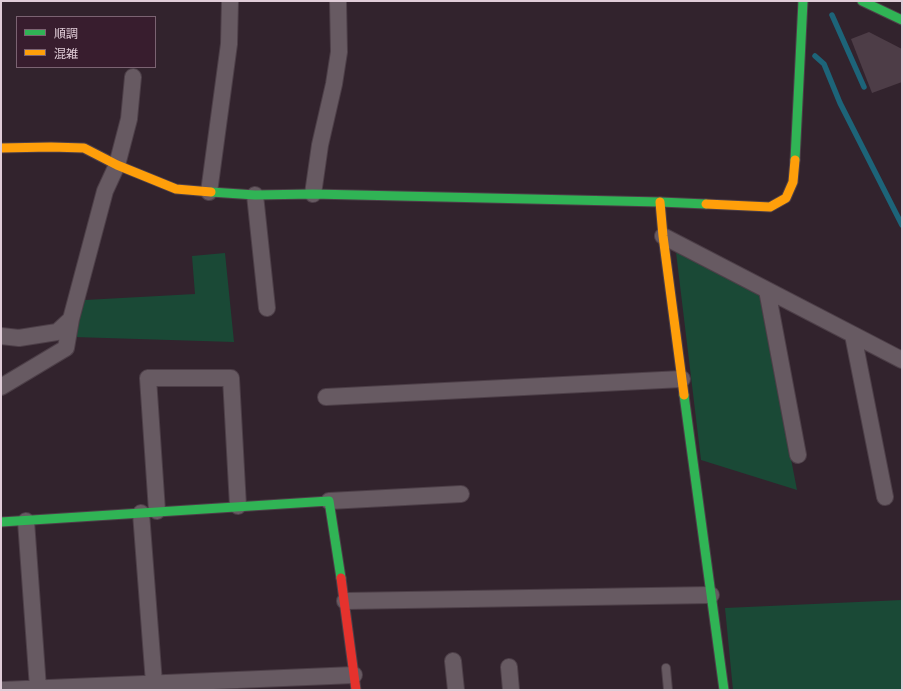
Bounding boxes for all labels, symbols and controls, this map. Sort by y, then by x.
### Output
legend [16,16,156,68]
text: 順調 [54,26,78,41]
text: 混雑 [54,46,78,61]

